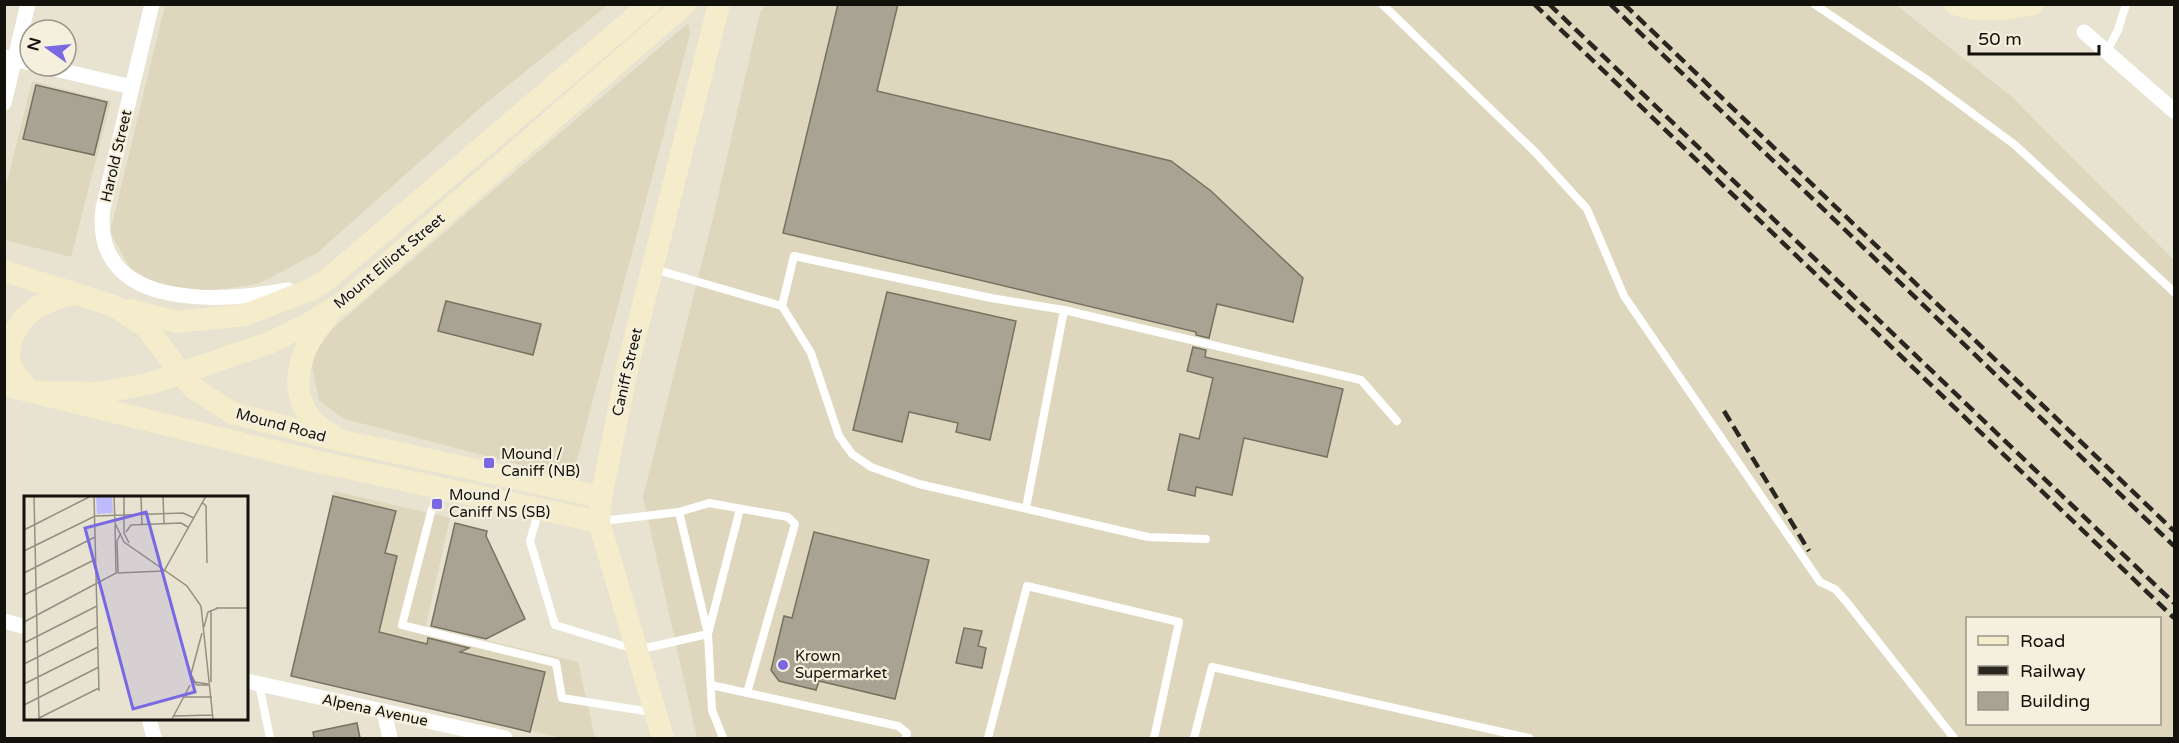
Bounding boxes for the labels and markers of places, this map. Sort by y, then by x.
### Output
place label: Mound / Caniff (NB) [501,445,580,480]
marker: Mound / Caniff (NB) [482,456,496,470]
place label: Mound / Caniff NS (SB) [449,486,550,521]
marker: Mound / Caniff NS (SB) [430,497,444,511]
place label: Krown Supermarket [795,647,887,682]
marker: Krown Supermarket [776,658,790,672]

